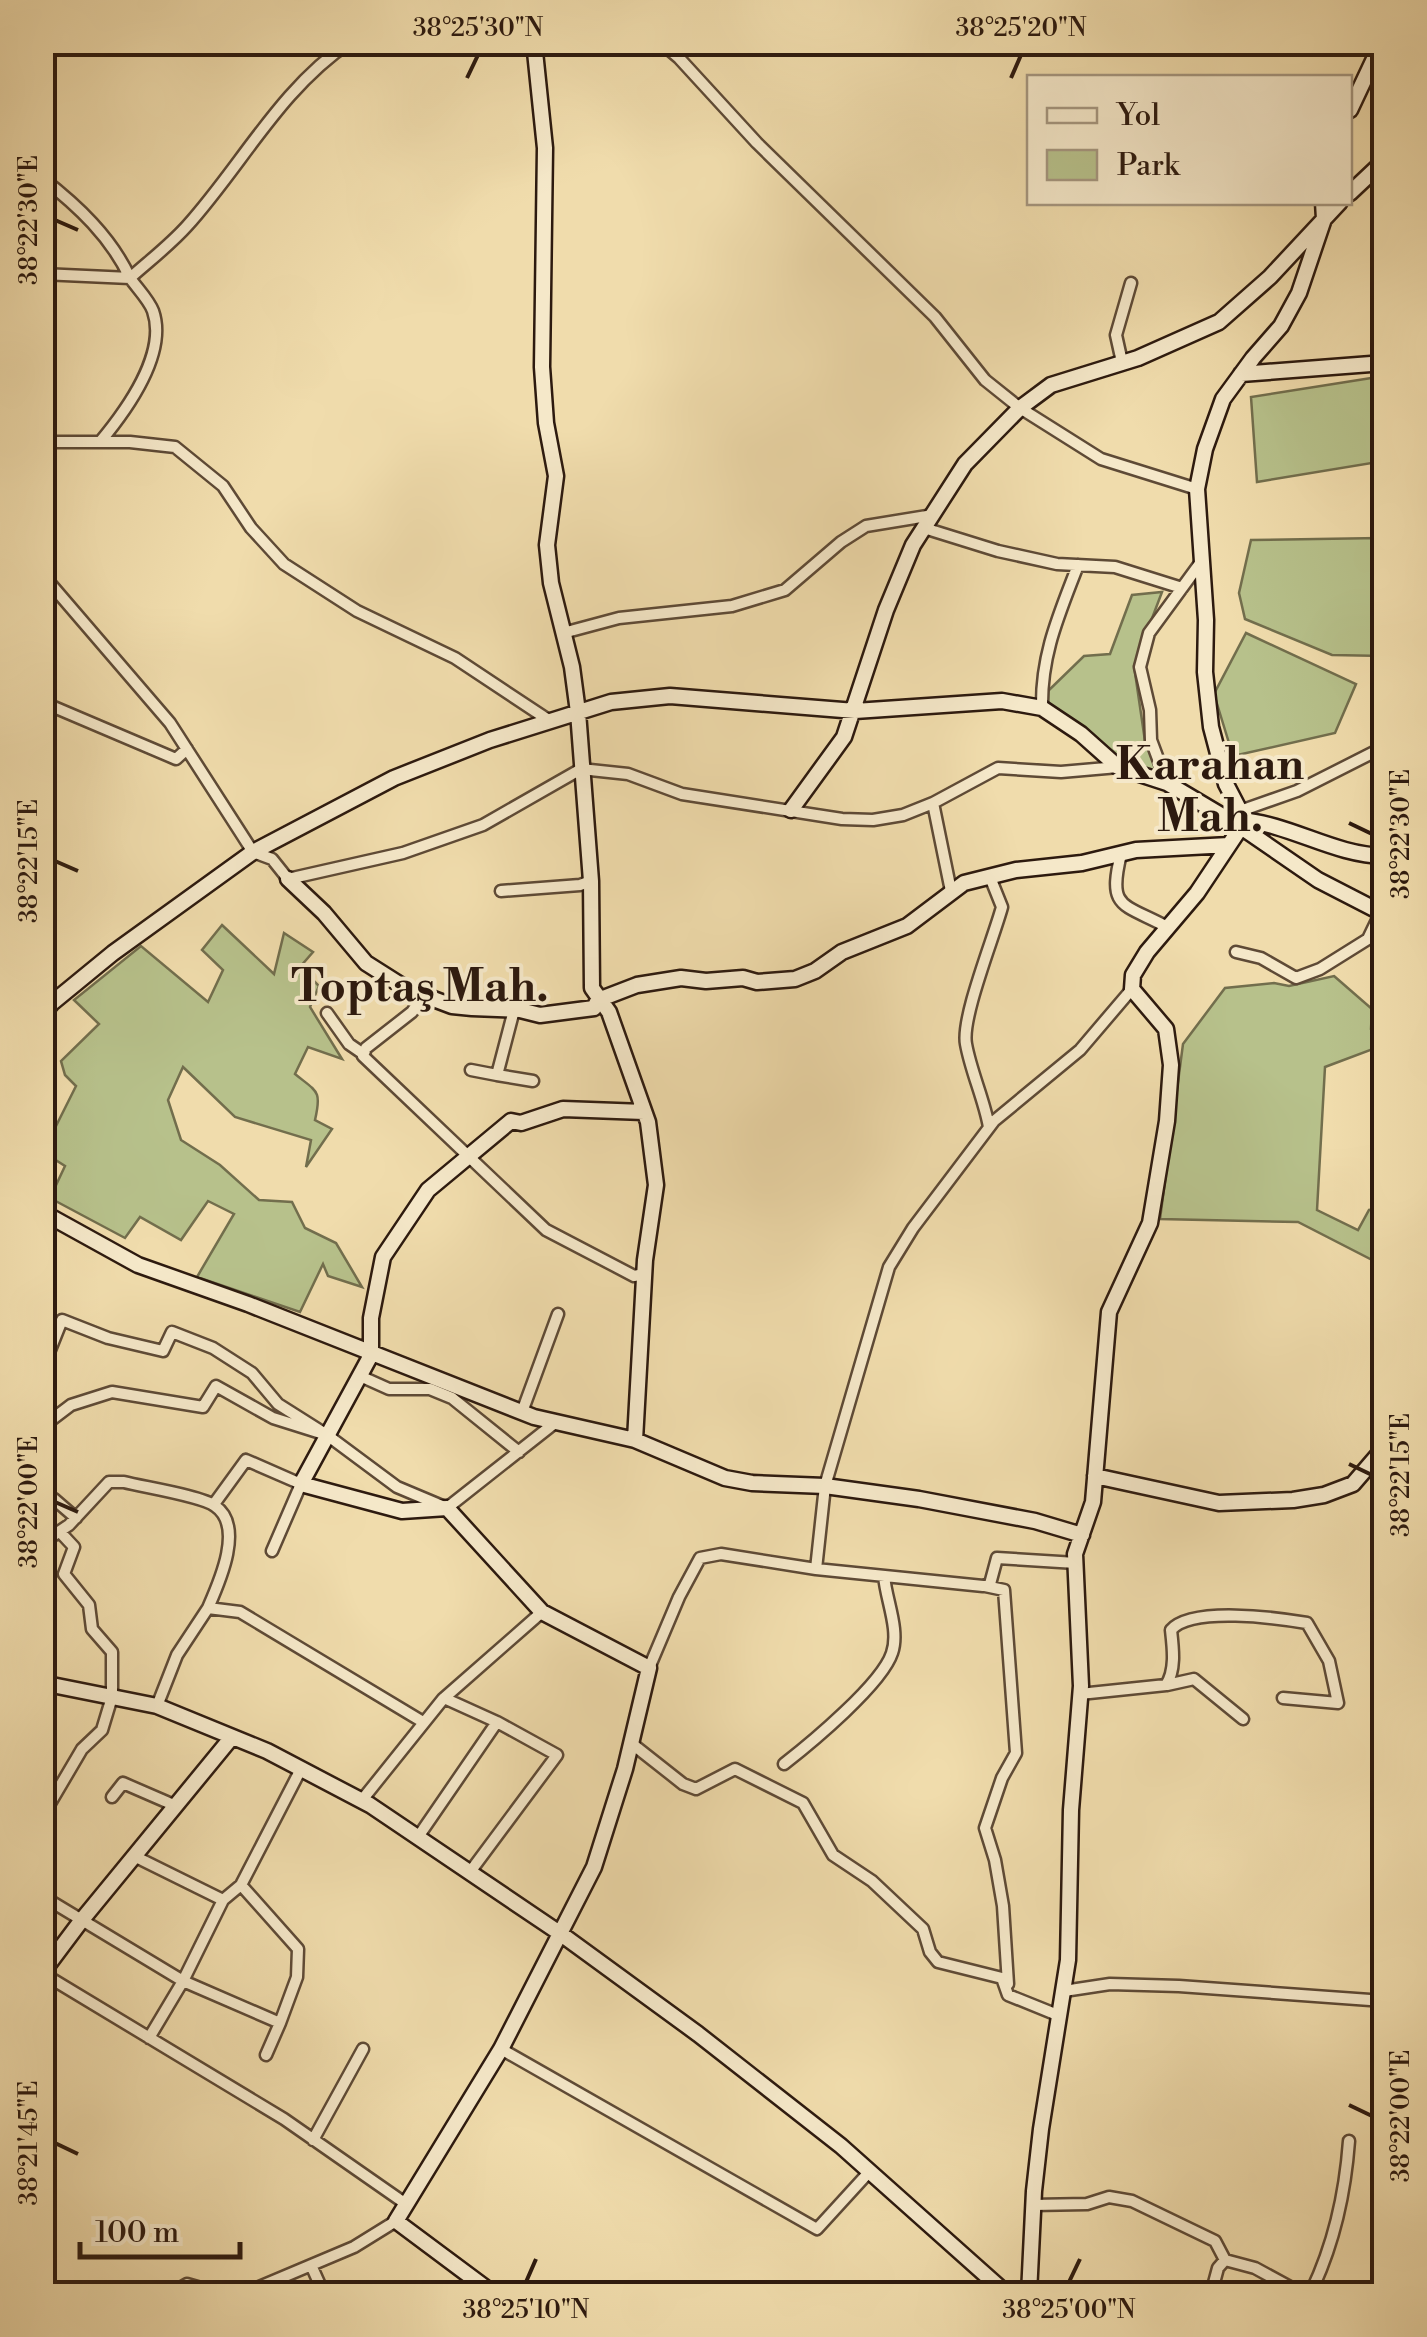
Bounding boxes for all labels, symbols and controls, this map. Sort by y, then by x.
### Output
text: 38°25'30"N [413,13,544,44]
text: 38°25'20"N [955,13,1087,44]
legend [1027,75,1352,205]
text: Yol [1115,97,1160,135]
text: Park [1117,147,1181,185]
text: 38°22'30"E [14,155,45,285]
district label: Karahan Mah. [1116,737,1305,846]
text: 38°22'30"E [1386,769,1417,899]
text: 38°22'15"E [14,799,45,923]
district label: Toptaş Mah. [291,959,549,1016]
text: 38°22'15"E [1386,1413,1417,1537]
text: 38°22'00"E [14,1436,45,1568]
text: 38°22'00"E [1386,2050,1417,2182]
text: 38°21'45"E [14,2081,45,2205]
scale bar [80,2197,240,2259]
text: 100 m [95,2214,179,2252]
text: 38°25'10"N [463,2295,590,2326]
text: 38°25'00"N [1002,2295,1136,2326]

